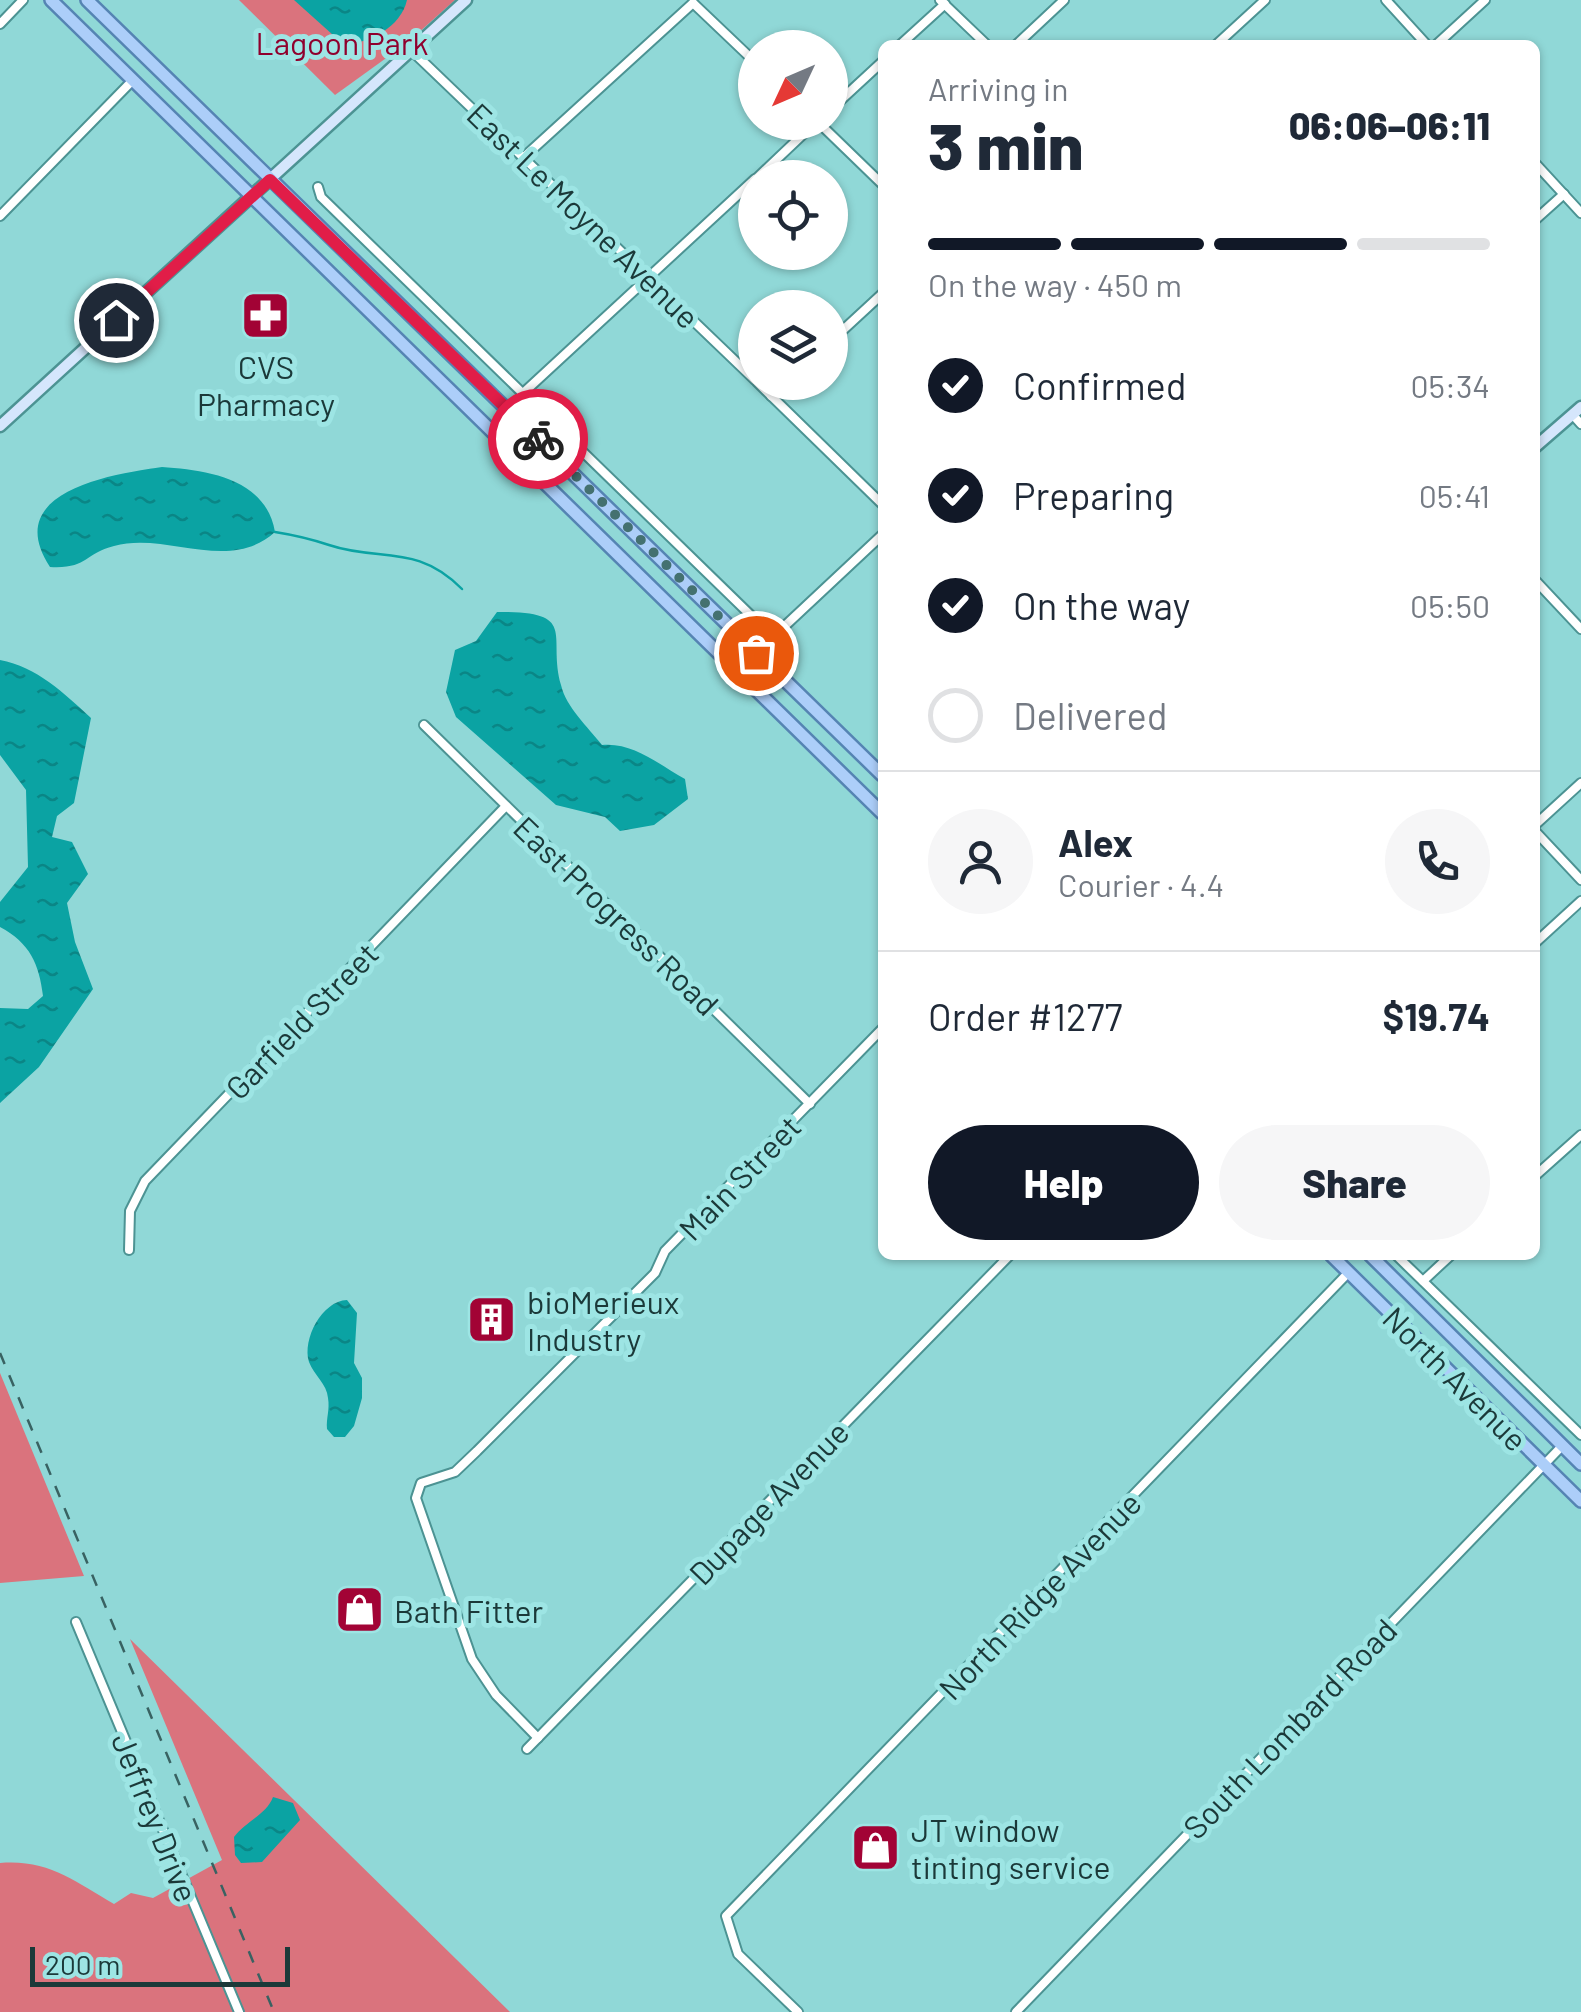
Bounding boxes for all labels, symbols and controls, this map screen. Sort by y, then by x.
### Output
park label: Lagoon Park [255,23,429,61]
north arrow [738,30,848,140]
map controls [738,30,848,400]
text: Arriving in [928,69,1068,107]
street label: East Le Moyne Avenue [460,95,708,335]
text: 06:06–06:11 [1289,102,1490,148]
text: 3 min [928,105,1083,183]
button: locate [738,160,848,270]
text: On the way · 450 m [928,265,1182,303]
pin [74,278,159,363]
pharmacy icon: CVS Pharmacy [240,290,292,342]
button: layers [738,290,848,400]
icon: home [89,293,144,348]
place label: CVS Pharmacy [197,347,335,422]
icon: check [928,358,983,413]
text: Confirmed [1013,362,1186,408]
text: 05:34 [1411,366,1490,404]
courier [488,389,588,489]
icon: bike [511,412,566,467]
icon: check [928,468,983,523]
text: Preparing [1013,472,1174,518]
text: 05:41 [1419,476,1490,514]
icon: check [928,578,983,633]
text: On the way [1013,582,1190,628]
text: 05:50 [1410,586,1490,624]
pin [714,611,799,696]
icon: bag [729,626,784,681]
text: Delivered [1013,692,1167,738]
street label: East Progress Road [507,808,727,1022]
button: person [928,809,1033,914]
button: phone [1385,809,1490,914]
text: Alex [1058,819,1133,865]
text: Courier · 4.4 [1058,865,1224,903]
street label: Garfield Street [217,934,385,1106]
text: Order #1277 [928,993,1122,1039]
text: $19.74 [1383,993,1490,1039]
street label: Main Street [670,1107,808,1247]
button: Help [928,1125,1199,1240]
button: Share [1219,1125,1490,1240]
place label: bioMerieux Industry [527,1282,679,1357]
building icon: bioMerieux Industry [466,1293,518,1345]
street label: North Avenue [1376,1298,1536,1458]
street label: Dupage Avenue [680,1412,856,1592]
street label: North Ridge Avenue [930,1483,1148,1707]
shop icon: Bath Fitter [333,1584,385,1636]
place label: Bath Fitter [394,1591,544,1629]
street label: South Lombard Road [1174,1610,1404,1846]
street label: Jeffrey Drive [105,1727,207,1907]
place label: JT window tinting service [911,1810,1111,1885]
shop icon: JT window tinting service [850,1821,902,1873]
scale bar [30,1942,290,1986]
text: 200 m [45,1947,120,1981]

